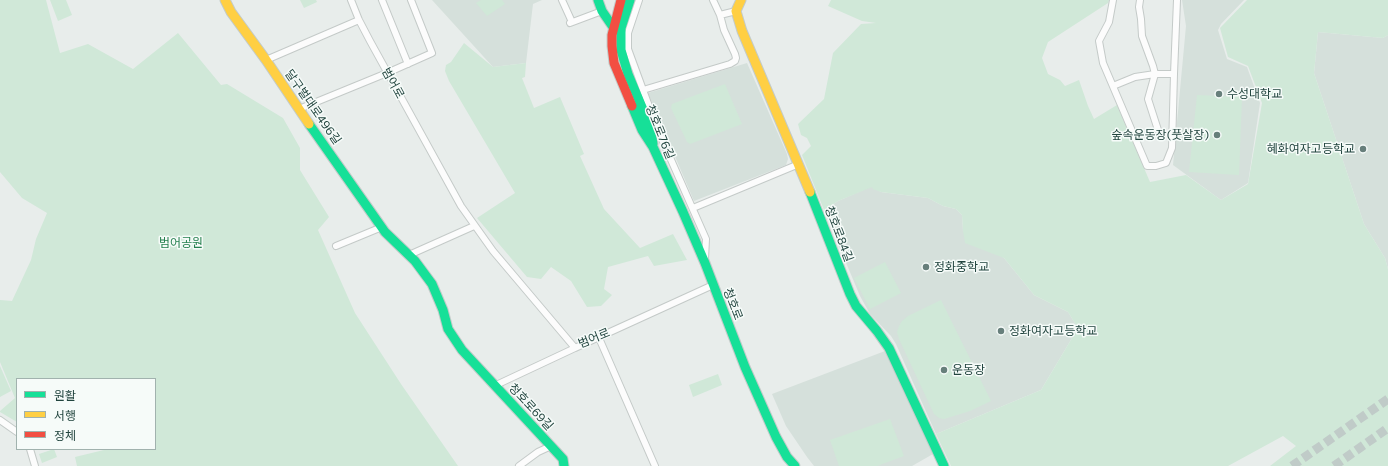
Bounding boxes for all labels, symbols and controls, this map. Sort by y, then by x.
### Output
street label: 범어로 [379,65,407,101]
street label: 달구벌대로496길 [282,67,344,147]
place label: 수성대학교 [1227,87,1282,101]
marker: 수성대학교 [1214,89,1224,99]
street label: 청호로76길 [643,103,677,161]
place label: 숲속운동장(풋살장) [1111,128,1209,142]
marker: 숲속운동장(풋살장) [1212,130,1222,140]
place label: 혜화여자고등학교 [1267,142,1355,156]
marker: 혜화여자고등학교 [1358,144,1368,154]
street label: 청호로84길 [822,204,856,264]
park label: 범어공원 [159,236,203,250]
place label: 정화중학교 [934,260,989,274]
marker: 정화중학교 [921,262,931,272]
street label: 청호로 [720,286,746,322]
place label: 정화여자고등학교 [1009,324,1097,338]
street label: 범어로 [576,325,612,351]
marker: 정화여자고등학교 [996,326,1006,336]
place label: 운동장 [952,363,985,377]
marker: 운동장 [939,365,949,375]
legend [16,378,156,450]
street label: 청호로69길 [506,381,556,433]
text: 원활 [54,388,76,402]
text: 서행 [54,408,76,422]
text: 정체 [54,428,76,442]

